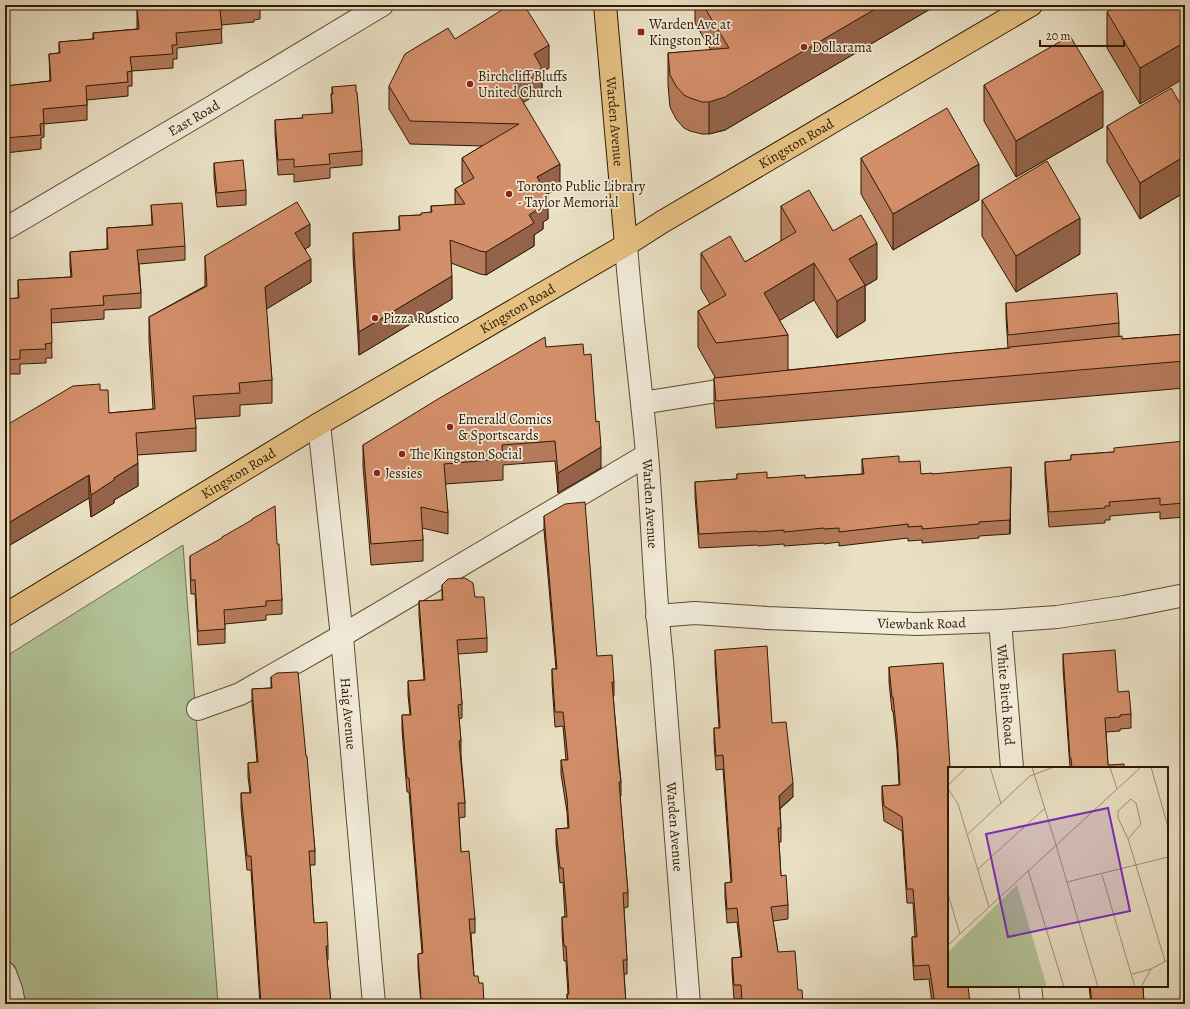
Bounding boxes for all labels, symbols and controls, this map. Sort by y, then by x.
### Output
place label: Warden Ave at Kingston Rd [648,15,731,50]
scale bar [1040,22,1124,48]
marker: Warden Ave at Kingston Rd [636,27,646,37]
text: 20 m [1046,28,1070,44]
place label: Dollarama [812,38,873,57]
marker: Dollarama [799,42,809,52]
place label: Birchcliff Bluffs United Church [478,67,568,102]
street label: Warden Avenue [601,75,628,167]
marker: Birchcliff Bluffs United Church [465,79,475,89]
street label: East Road [165,95,224,141]
street label: Kingston Road [755,114,838,173]
place label: Toronto Public Library - Taylor Memorial [517,177,646,212]
marker: Toronto Public Library - Taylor Memorial [504,189,514,199]
street label: Kingston Road [476,279,559,338]
place label: Pizza Rustico [383,309,459,328]
marker: Pizza Rustico [370,313,380,323]
place label: Emerald Comics & Sportscards [458,410,552,445]
marker: Emerald Comics & Sportscards [445,422,455,432]
street label: Kingston Road [198,443,280,504]
place label: The Kingston Social [410,445,523,464]
marker: The Kingston Social [397,449,407,459]
street label: Warden Avenue [637,457,662,549]
place label: Jessies [385,464,422,483]
marker: Jessies [372,468,382,478]
street label: Viewbank Road [876,613,967,634]
street label: White Birch Road [992,643,1019,746]
street label: Haig Avenue [336,677,361,750]
inset map [948,767,1168,987]
street label: Warden Avenue [662,780,688,872]

